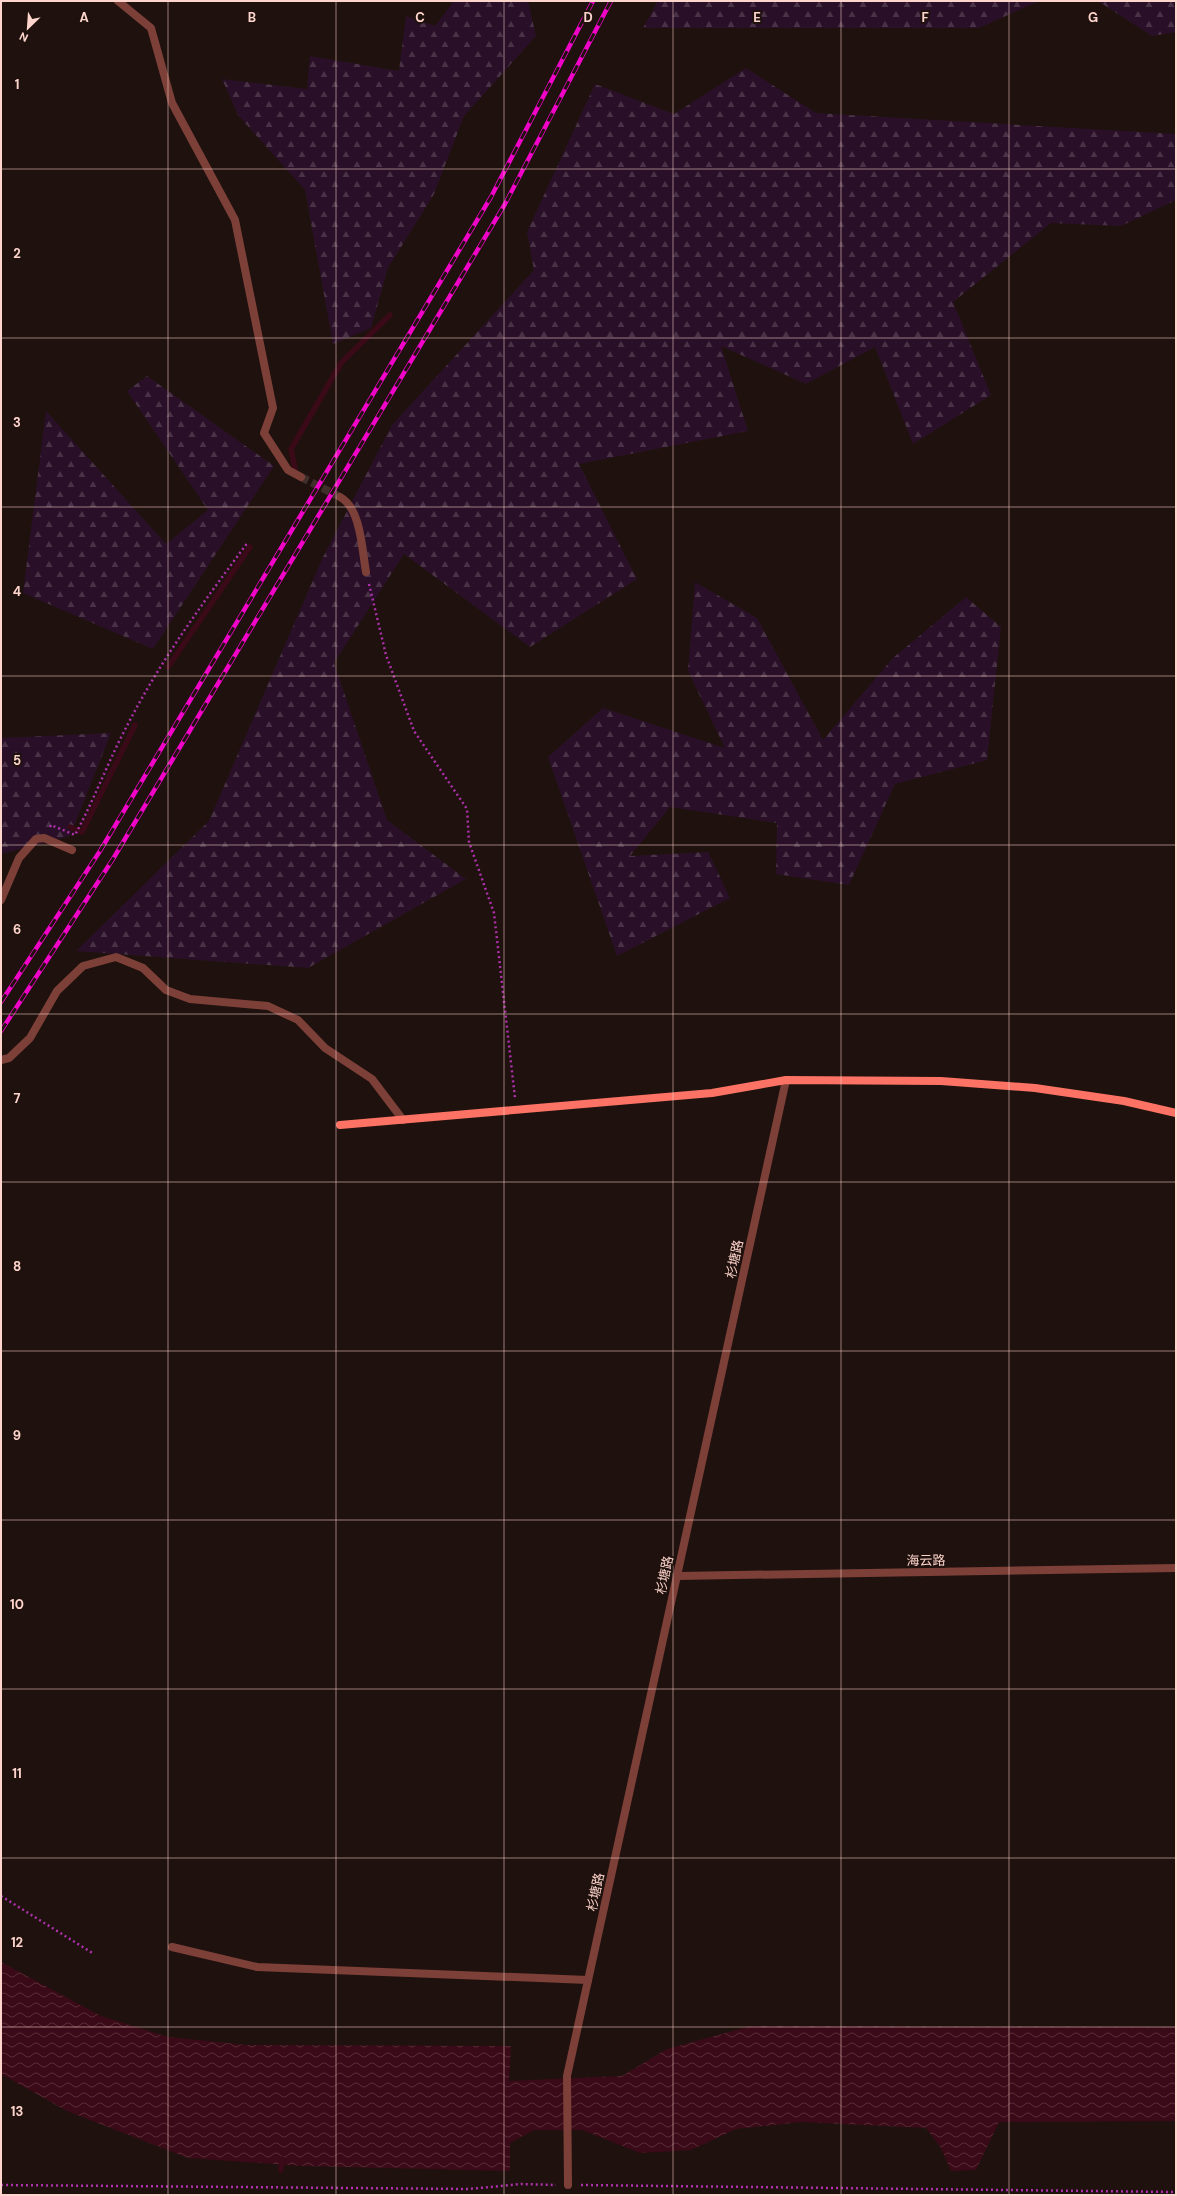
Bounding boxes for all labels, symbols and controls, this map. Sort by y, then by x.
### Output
north arrow [8,8,48,48]
text: A [79,9,89,26]
text: B [248,9,256,26]
text: C [415,9,425,26]
text: D [583,9,593,26]
text: E [753,9,761,26]
text: F [921,9,929,26]
text: G [1088,9,1098,26]
text: N [17,29,30,45]
text: 1 [15,76,19,93]
text: 2 [13,245,21,262]
text: 3 [13,414,21,431]
text: 4 [13,583,21,600]
text: 5 [13,752,21,769]
text: 6 [13,921,21,938]
text: 7 [14,1090,21,1107]
street label: 杉塘路 [722,1238,747,1280]
text: 8 [13,1258,21,1275]
text: 9 [13,1427,21,1444]
street label: 海云路 [906,1552,946,1569]
street label: 杉塘路 [652,1554,677,1596]
text: 10 [10,1596,24,1613]
text: 11 [12,1765,22,1782]
street label: 杉塘路 [583,1871,608,1913]
text: 12 [11,1934,23,1951]
text: 13 [11,2103,23,2120]

